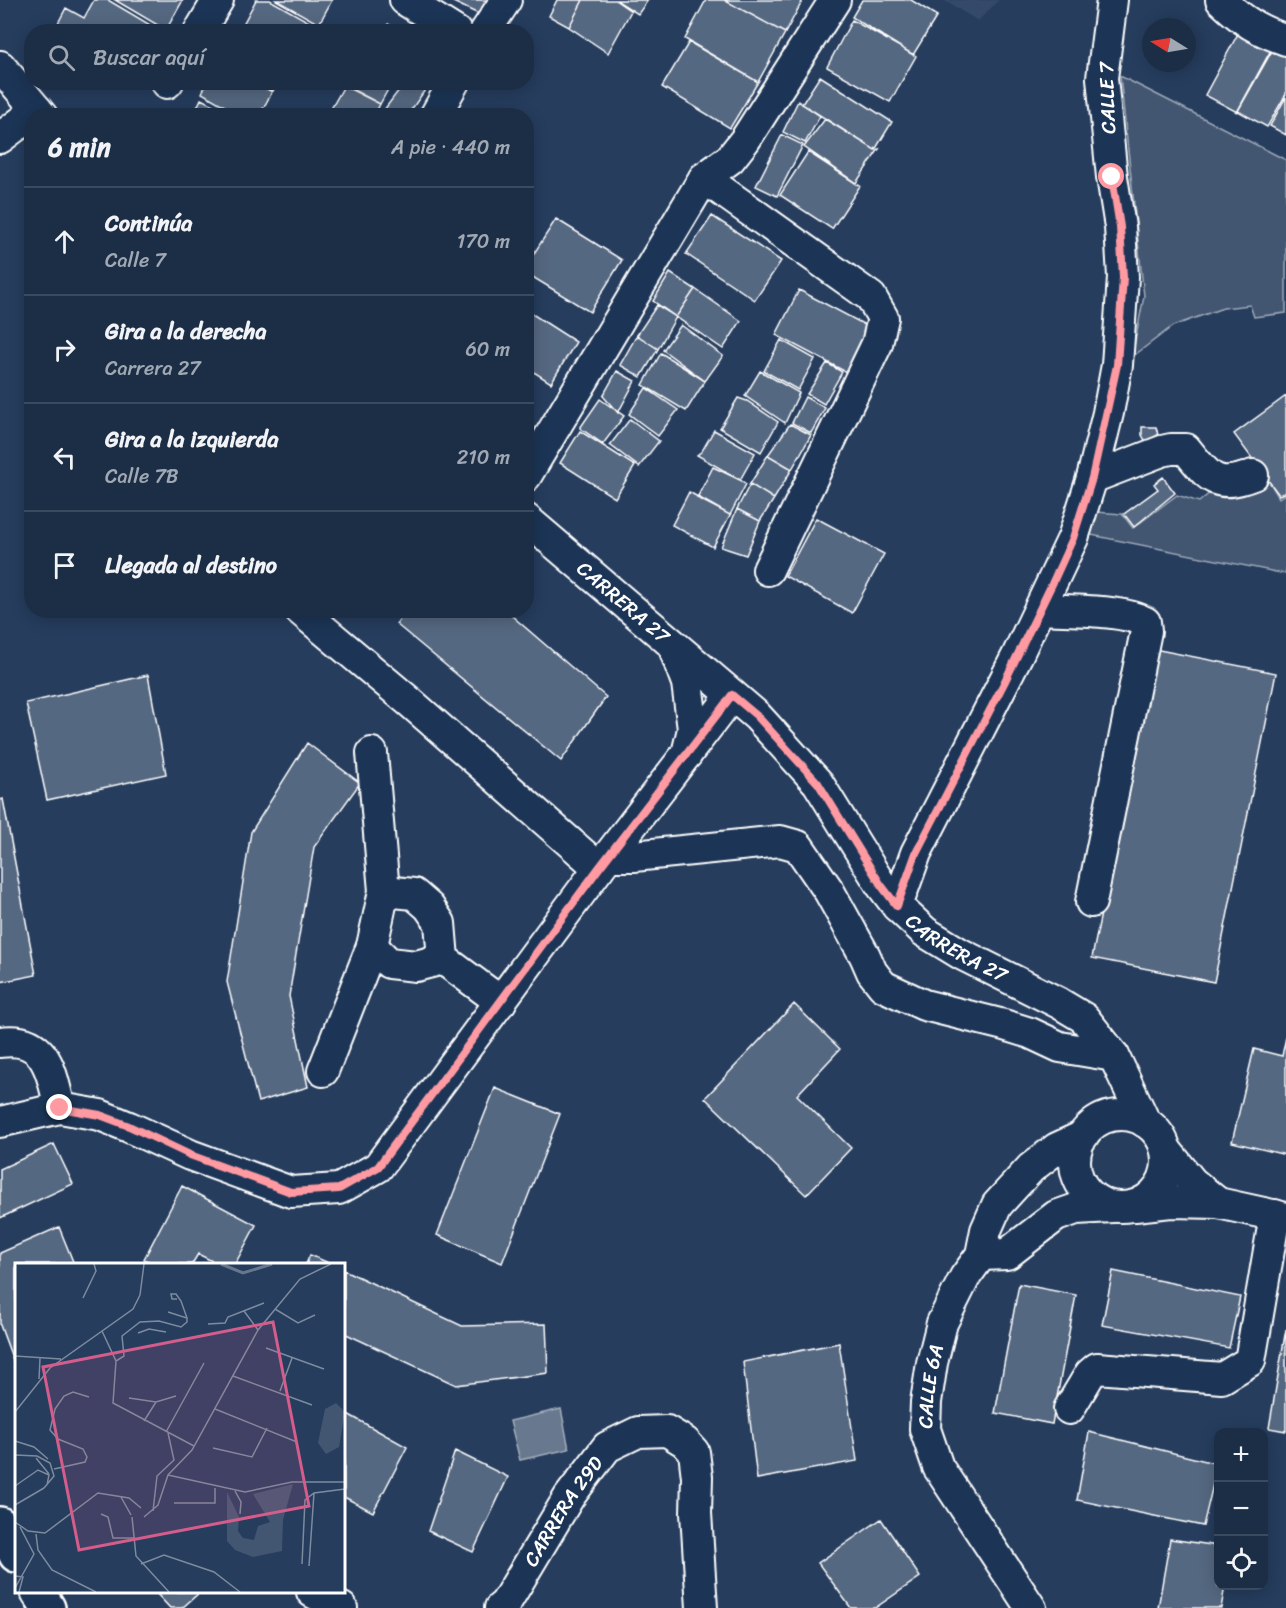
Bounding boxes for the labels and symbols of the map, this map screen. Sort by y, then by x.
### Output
north arrow [1142,18,1196,72]
street label: CALLE 7 [1089,60,1126,134]
route start [1098,163,1124,189]
street label: CARRERA 27 [568,552,679,654]
street label: CARRERA 27 [897,905,1015,993]
route end [46,1094,72,1120]
inset map [15,1263,345,1593]
street label: CALLE 6A [908,1341,954,1429]
street label: CARRERA 29D [514,1448,613,1574]

